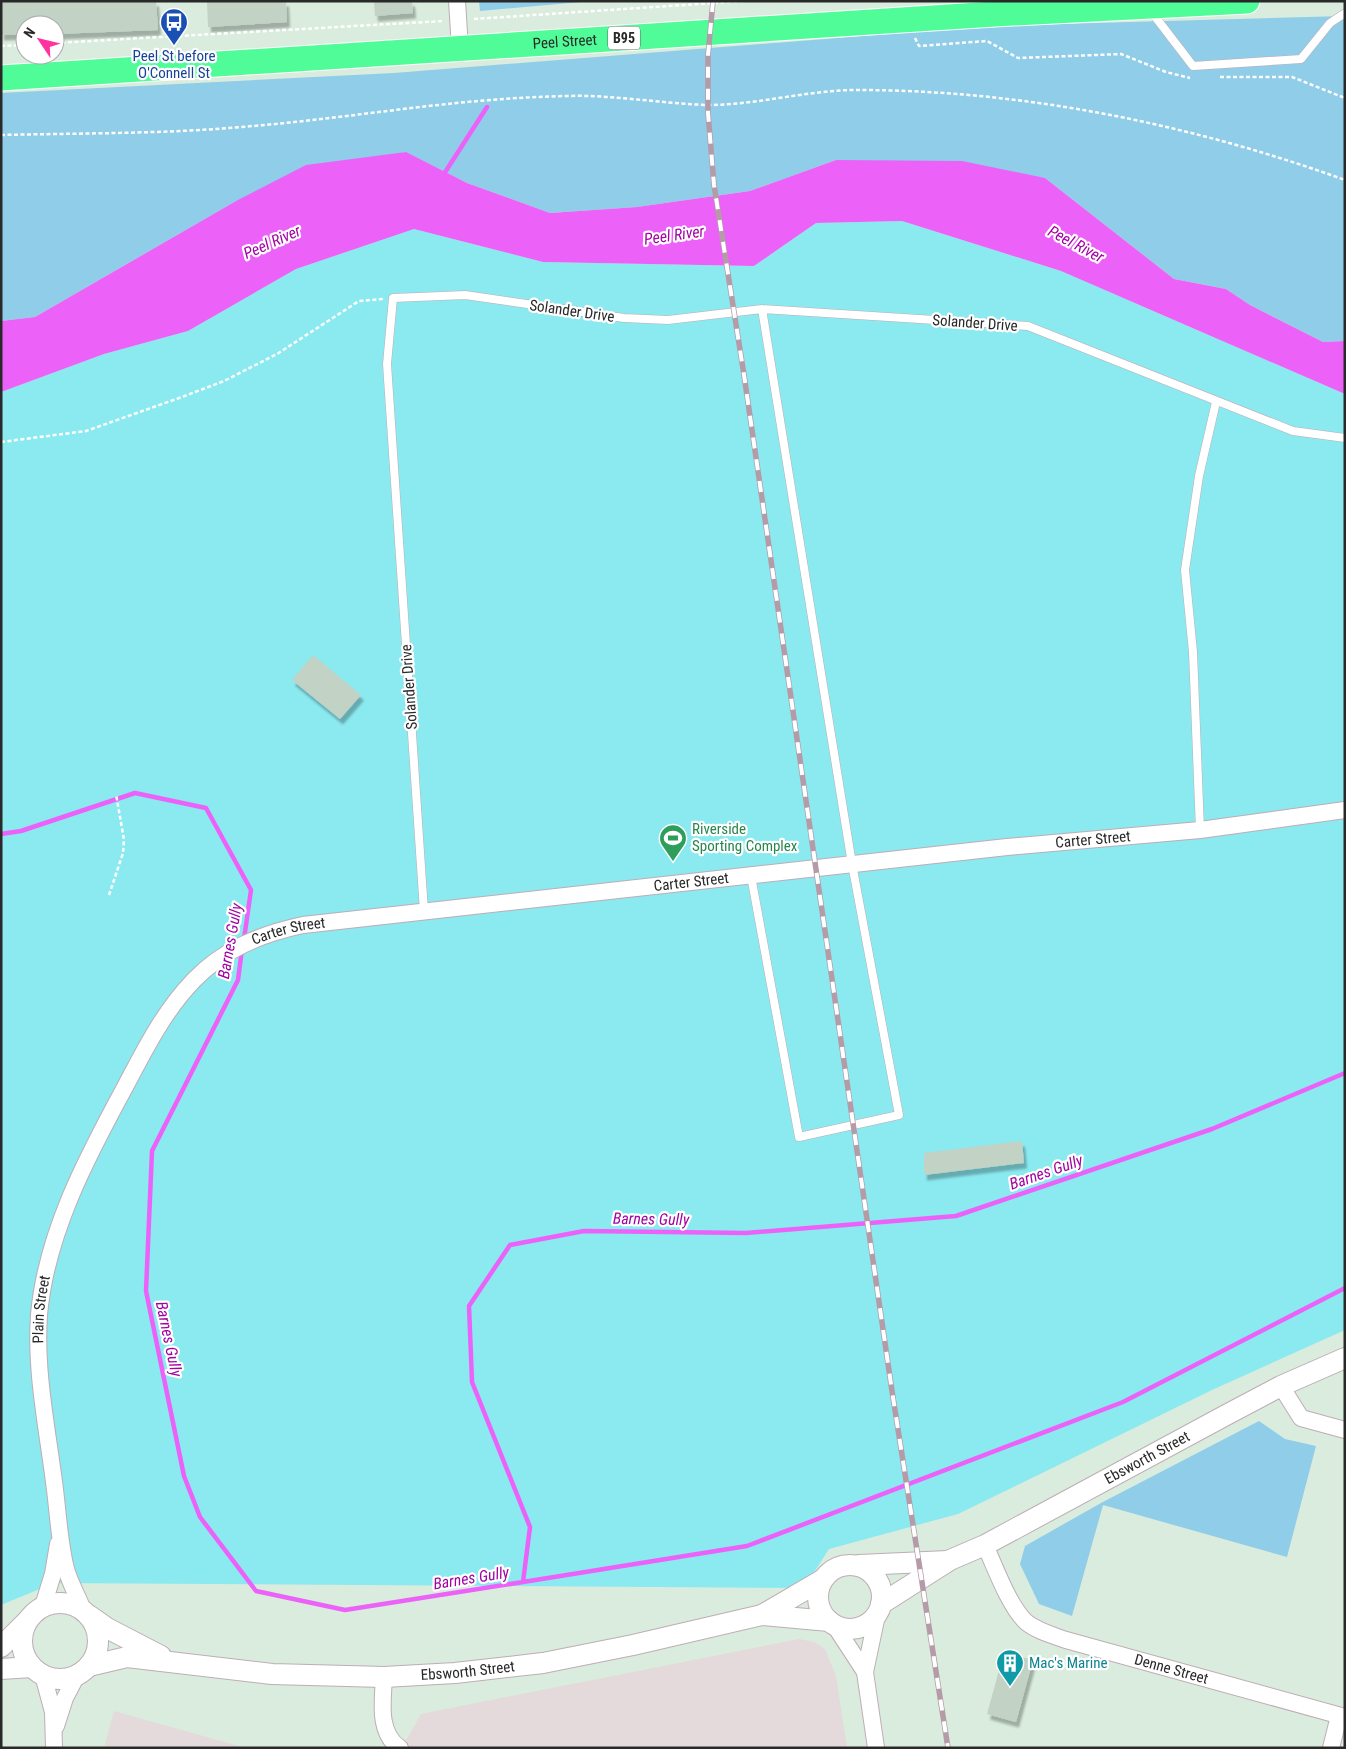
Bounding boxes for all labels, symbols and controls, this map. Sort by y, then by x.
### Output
bus stop icon: Peel St before O'Connell St [159,7,189,46]
north arrow [15,15,65,65]
text: N [20,24,38,41]
road number: B95 [608,26,640,49]
street label: Peel Street [532,31,598,53]
place label: Peel St before O'Connell St [133,47,216,82]
water label: Peel River [240,220,305,263]
water label: Peel River [643,221,707,249]
water label: Peel River [1045,221,1108,267]
street label: Solander Drive [528,296,616,326]
street label: Solander Drive [932,311,1018,335]
street label: Solander Drive [397,644,421,730]
place label: Riverside Sporting Complex [692,820,798,855]
sports icon: Riverside Sporting Complex [658,823,688,862]
street label: Carter Street [1055,827,1131,852]
street label: Carter Street [653,869,730,895]
water label: Barnes Gully [214,901,246,980]
street label: Carter Street [249,914,326,949]
water label: Barnes Gully [1007,1150,1086,1193]
water label: Barnes Gully [613,1209,690,1229]
street label: Plain Street [29,1274,54,1343]
water label: Barnes Gully [152,1300,186,1379]
street label: Ebsworth Street [1101,1427,1193,1488]
water label: Barnes Gully [432,1563,511,1593]
building icon: Mac's Marine [995,1648,1025,1687]
street label: Denne Street [1132,1650,1210,1688]
place label: Mac's Marine [1029,1654,1108,1672]
street label: Ebsworth Street [420,1657,516,1684]

